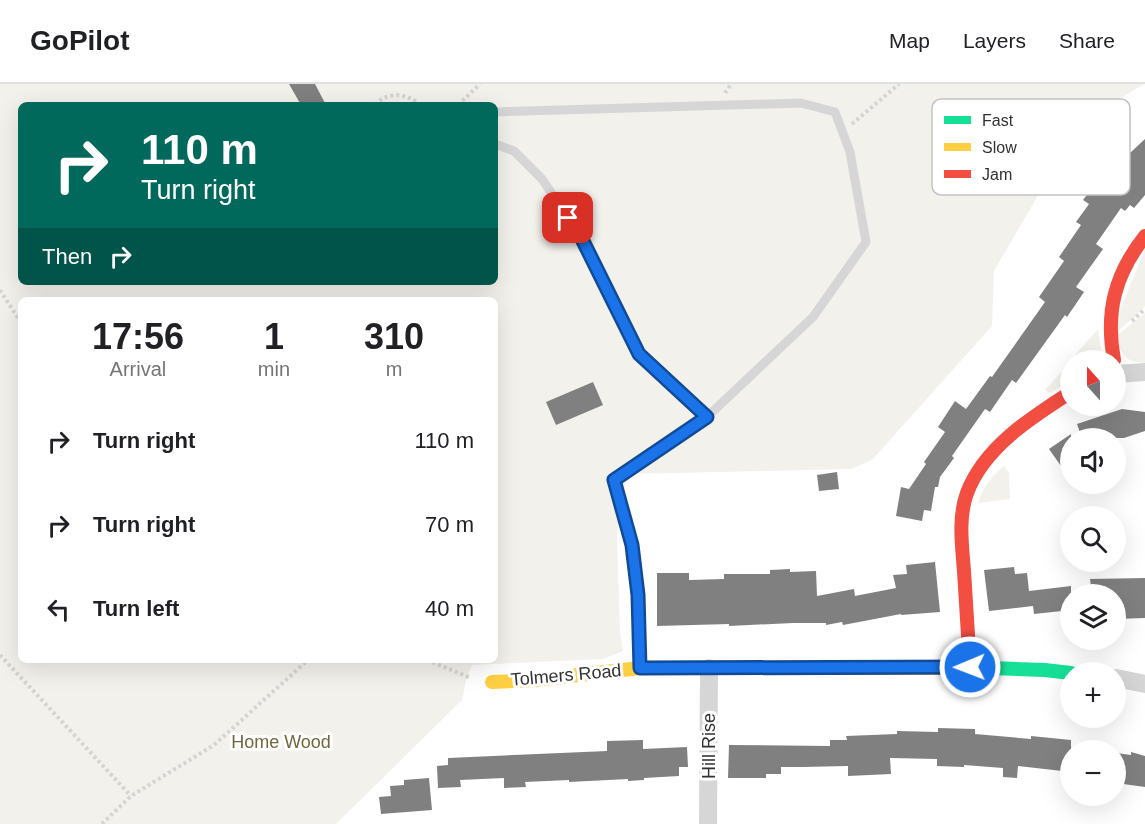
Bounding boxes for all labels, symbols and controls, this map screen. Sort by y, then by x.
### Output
text: GoPilot [30,25,130,56]
text: Map [889,29,930,52]
text: Layers [963,29,1026,52]
text: Share [1059,29,1115,52]
legend [932,99,1130,195]
text: Fast [982,112,1014,129]
icon: right [42,126,120,204]
text: 110 m [141,126,258,173]
text: Slow [982,139,1017,156]
text: Jam [982,166,1012,183]
text: Turn right [141,175,256,205]
pin [542,192,593,243]
icon: arrive [551,201,584,234]
icon: right [104,240,137,273]
text: Then [42,244,92,269]
text: 17:56 [92,316,184,357]
text: 1 [264,316,284,357]
text: 310 [364,316,424,357]
north arrow [1060,350,1126,416]
map controls [1060,350,1126,806]
text: Arrival [110,358,166,380]
text: min [258,358,290,380]
text: m [386,358,402,380]
icon: right [42,425,75,458]
text: Turn right [93,428,195,453]
text: 110 m [414,428,474,453]
button: sound [1060,428,1126,494]
button: search [1060,506,1126,572]
icon: right [42,509,75,542]
text: Turn right [93,512,195,537]
text: 70 m [425,512,474,537]
button: layers [1060,584,1126,650]
icon: left [42,593,75,626]
text: Turn left [93,596,179,621]
text: 40 m [425,596,474,621]
position arrow [938,635,1002,699]
street label: Tolmers Road [510,660,622,690]
button: + [1060,662,1126,728]
street label: Hill Rise [699,713,719,779]
park label: Home Wood [231,732,331,752]
button: − [1060,740,1126,806]

